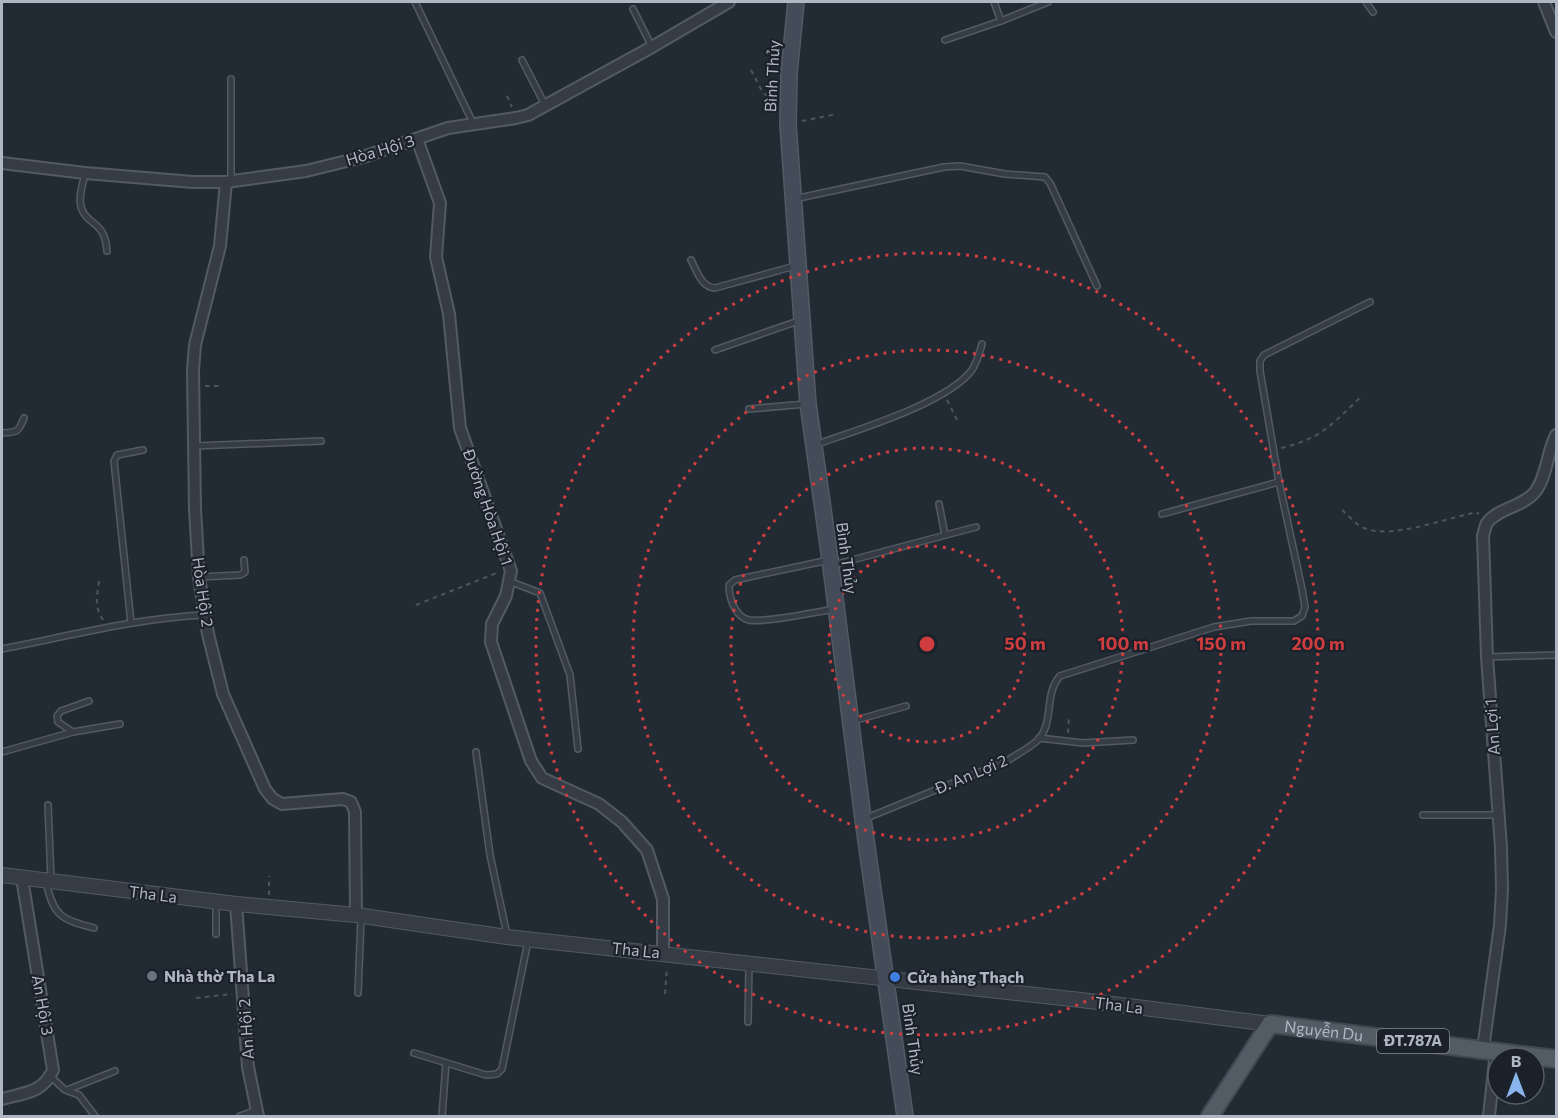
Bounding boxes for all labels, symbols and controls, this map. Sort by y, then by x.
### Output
street label: Bình Thủy [760,39,783,113]
street label: Hòa Hội 3 [343,130,417,169]
street label: Đường Hòa Hội 1 [459,445,517,567]
street label: Bình Thủy [833,521,862,595]
street label: Hòa Hội 2 [189,556,218,628]
text: 50 m [1004,632,1046,654]
text: 100 m [1097,632,1149,654]
text: 150 m [1196,632,1246,654]
text: 200 m [1291,632,1345,654]
centre of rings [917,634,937,654]
street label: An Lợi 1 [1480,698,1503,756]
street label: Đ. An Lợi 2 [931,750,1010,798]
street label: Tha La [128,881,178,906]
street label: Tha La [611,938,661,961]
place label: Nhà thờ Tha La [164,966,275,985]
place label: Cửa hàng Thạch [907,967,1024,987]
marker: Nhà thờ Tha La [145,969,159,983]
marker: Cửa hàng Thạch [888,970,902,984]
street label: An Hội 3 [29,973,58,1037]
street label: Tha La [1094,992,1144,1017]
street label: An Hội 2 [234,998,257,1060]
street label: Bình Thủy [899,1002,928,1076]
street label: Nguyễn Du [1283,1016,1364,1044]
road number: ĐT.787A [1377,1029,1449,1053]
north arrow [1486,1046,1546,1106]
text: B [1511,1051,1522,1070]

